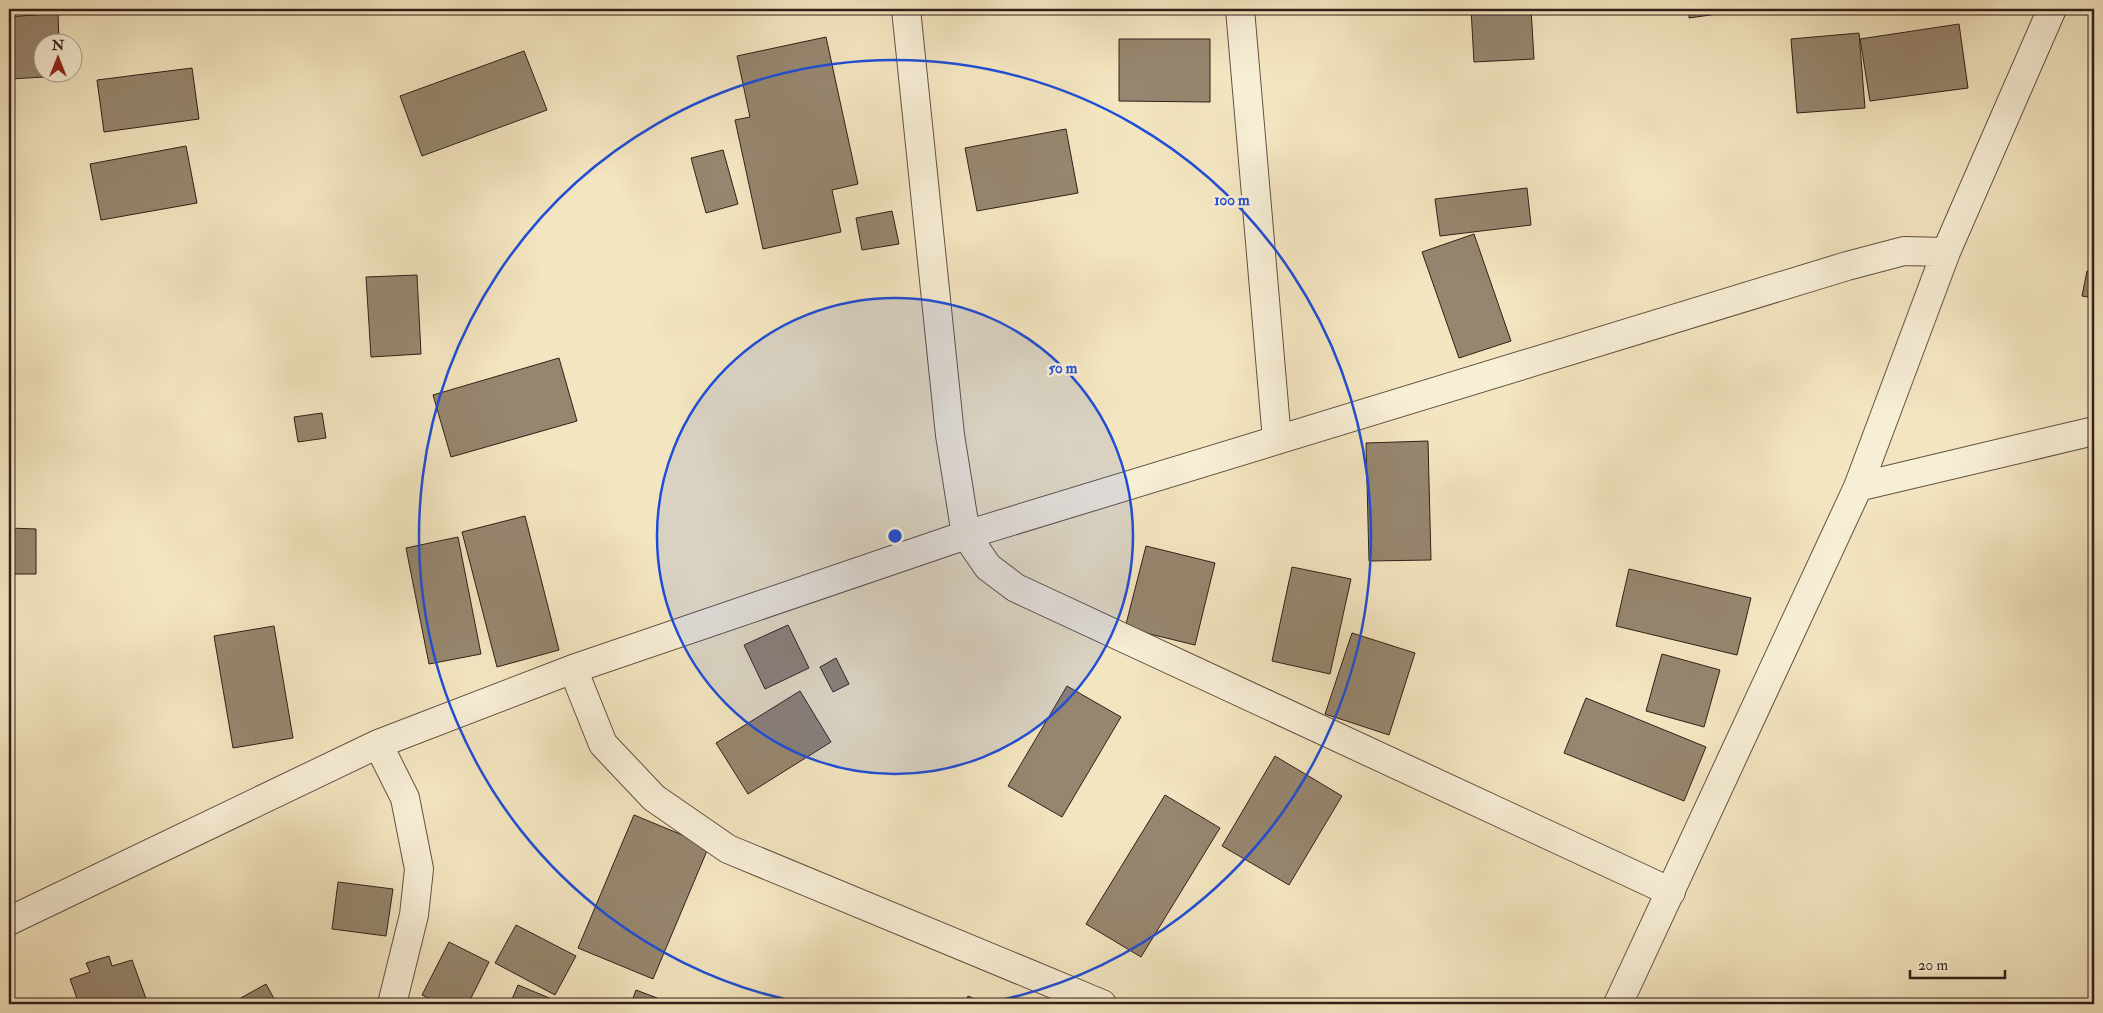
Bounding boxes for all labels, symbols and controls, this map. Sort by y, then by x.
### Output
north arrow [32,32,82,82]
text: N [51,37,65,54]
text: 100 m [1214,191,1250,210]
text: 50 m [1049,359,1078,378]
centre of rings [886,527,904,545]
scale bar [1910,948,2006,980]
text: 20 m [1918,956,1948,975]

